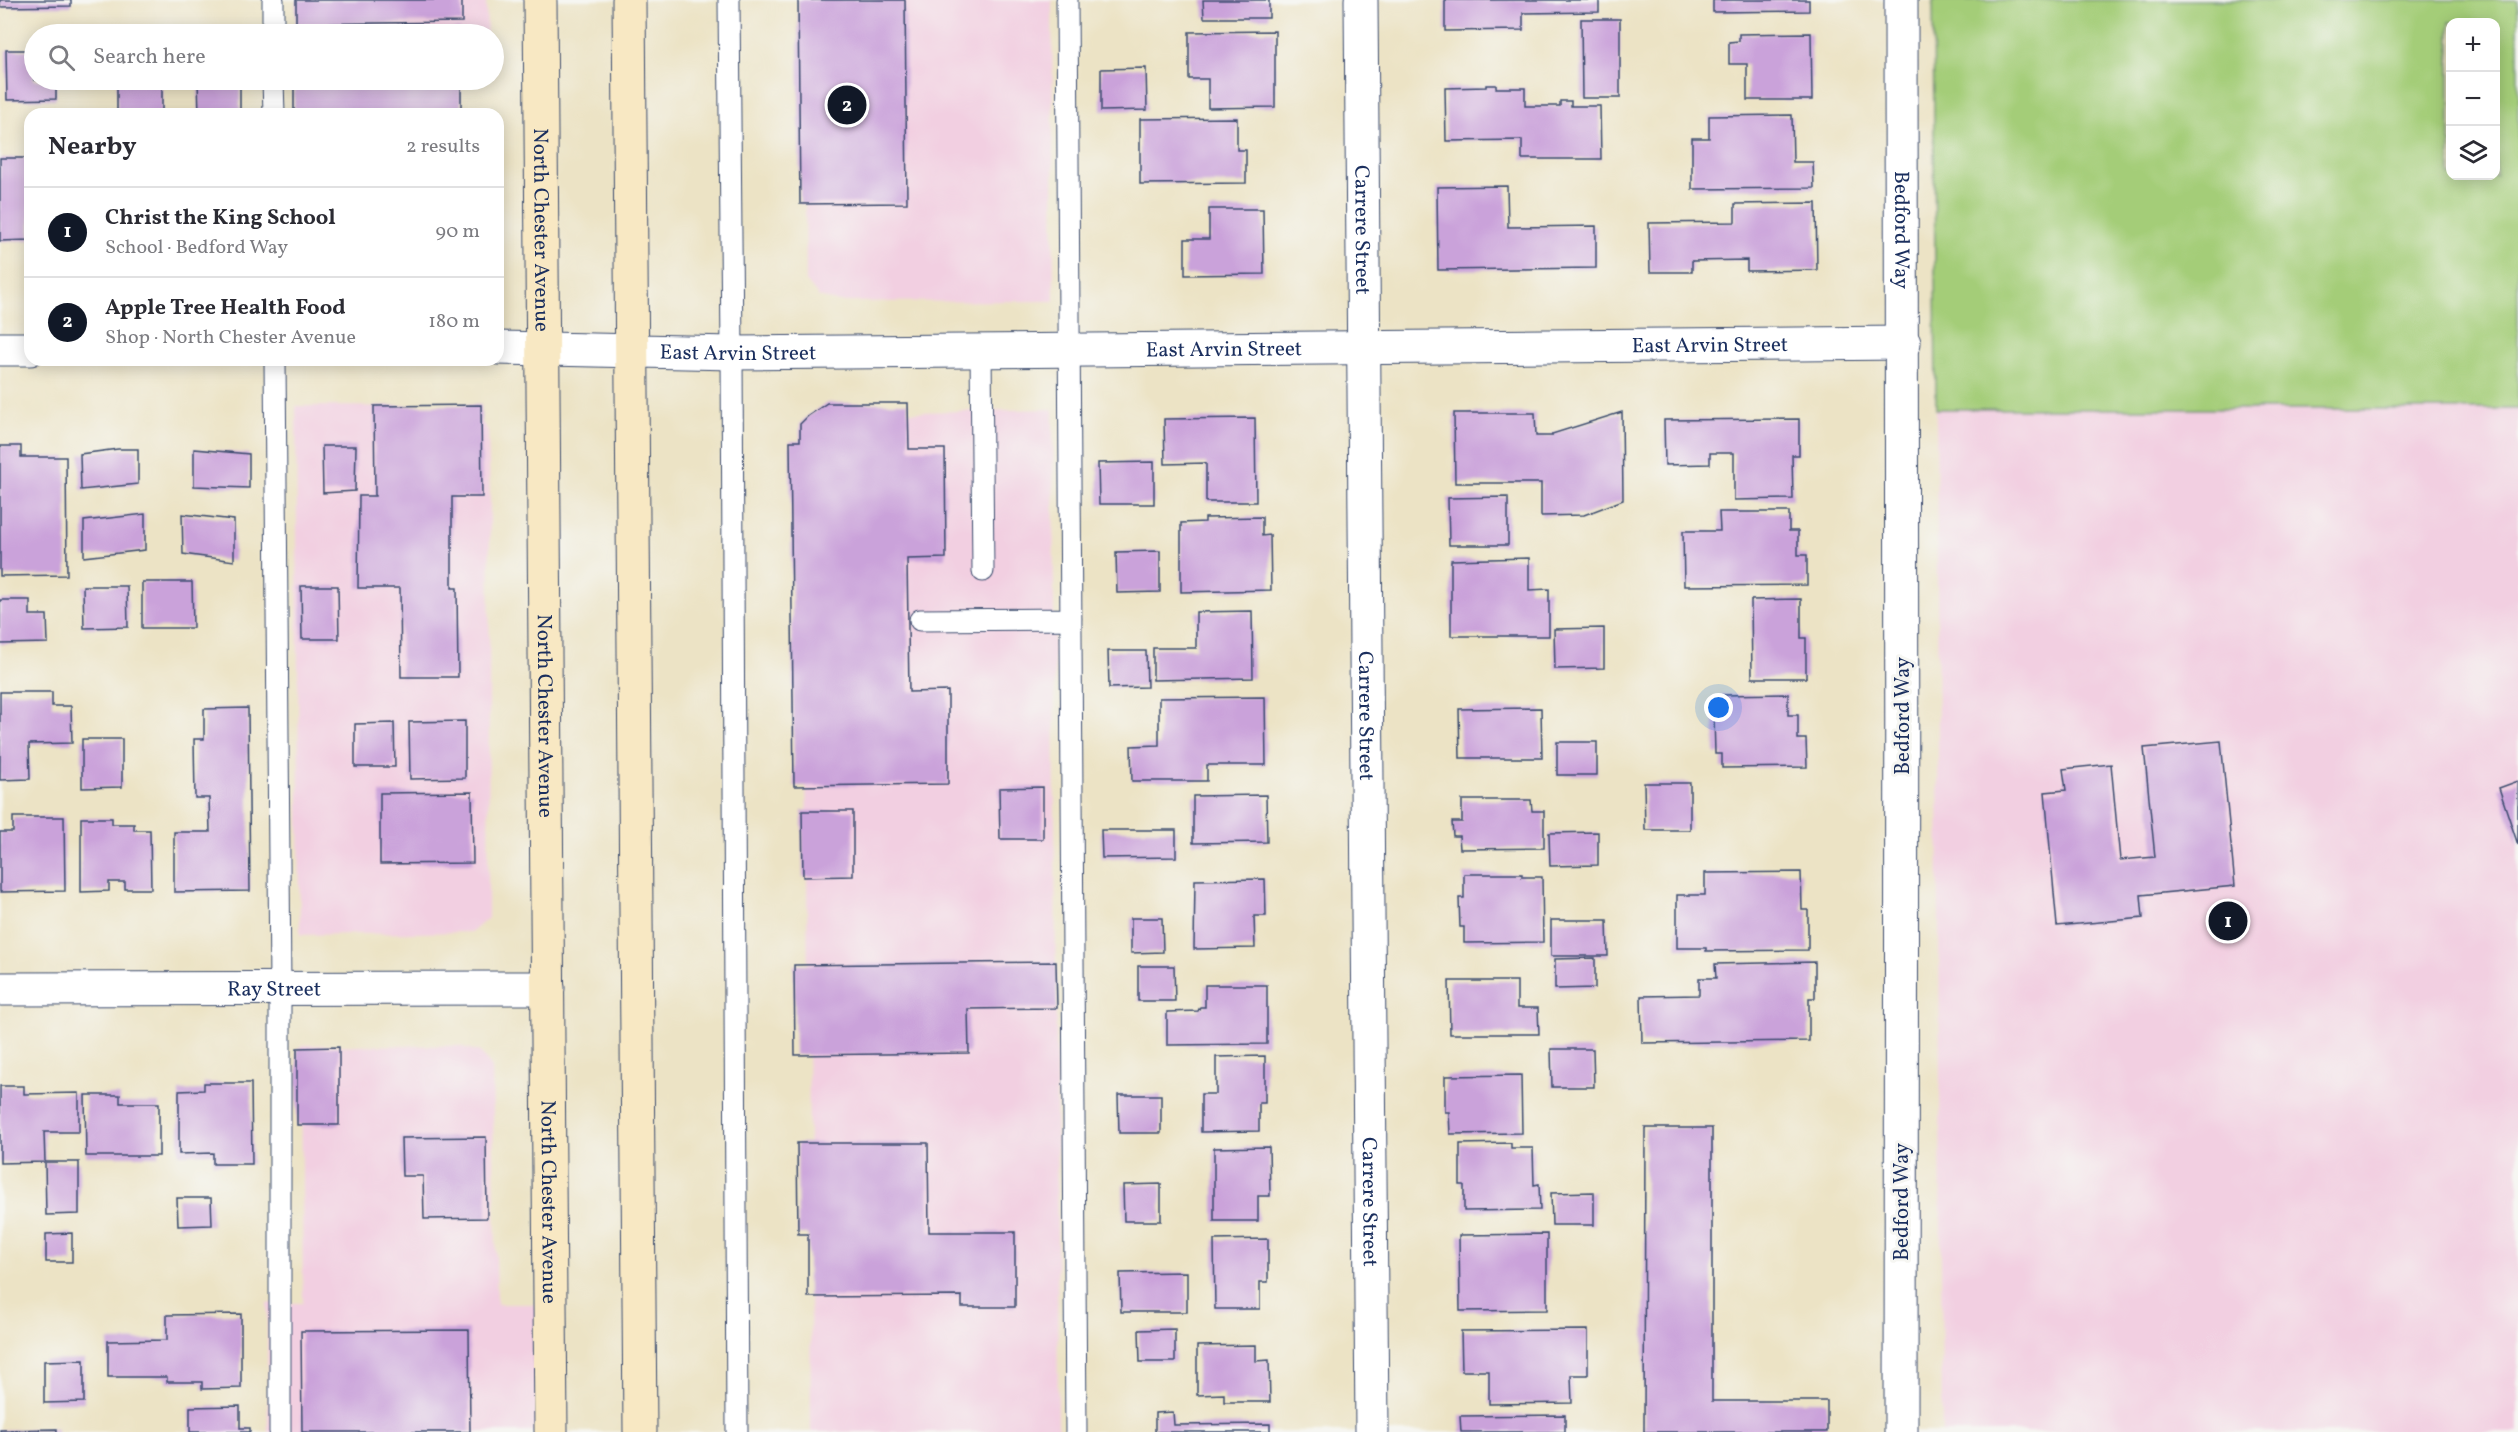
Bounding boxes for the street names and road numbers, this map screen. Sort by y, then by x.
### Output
street label: North Chester Avenue [525,128,556,332]
street label: Carrere Street [1346,165,1376,295]
street label: Bedford Way [1886,171,1915,290]
street label: East Arvin Street [1632,331,1788,361]
street label: East Arvin Street [1146,335,1302,365]
street label: East Arvin Street [659,338,816,369]
street label: North Chester Avenue [529,614,559,818]
street label: Carrere Street [1350,651,1380,781]
street label: Bedford Way [1889,656,1918,775]
street label: Ray Street [227,975,321,1005]
street label: North Chester Avenue [532,1100,563,1304]
street label: Carrere Street [1354,1137,1384,1267]
street label: Bedford Way [1888,1142,1917,1261]

